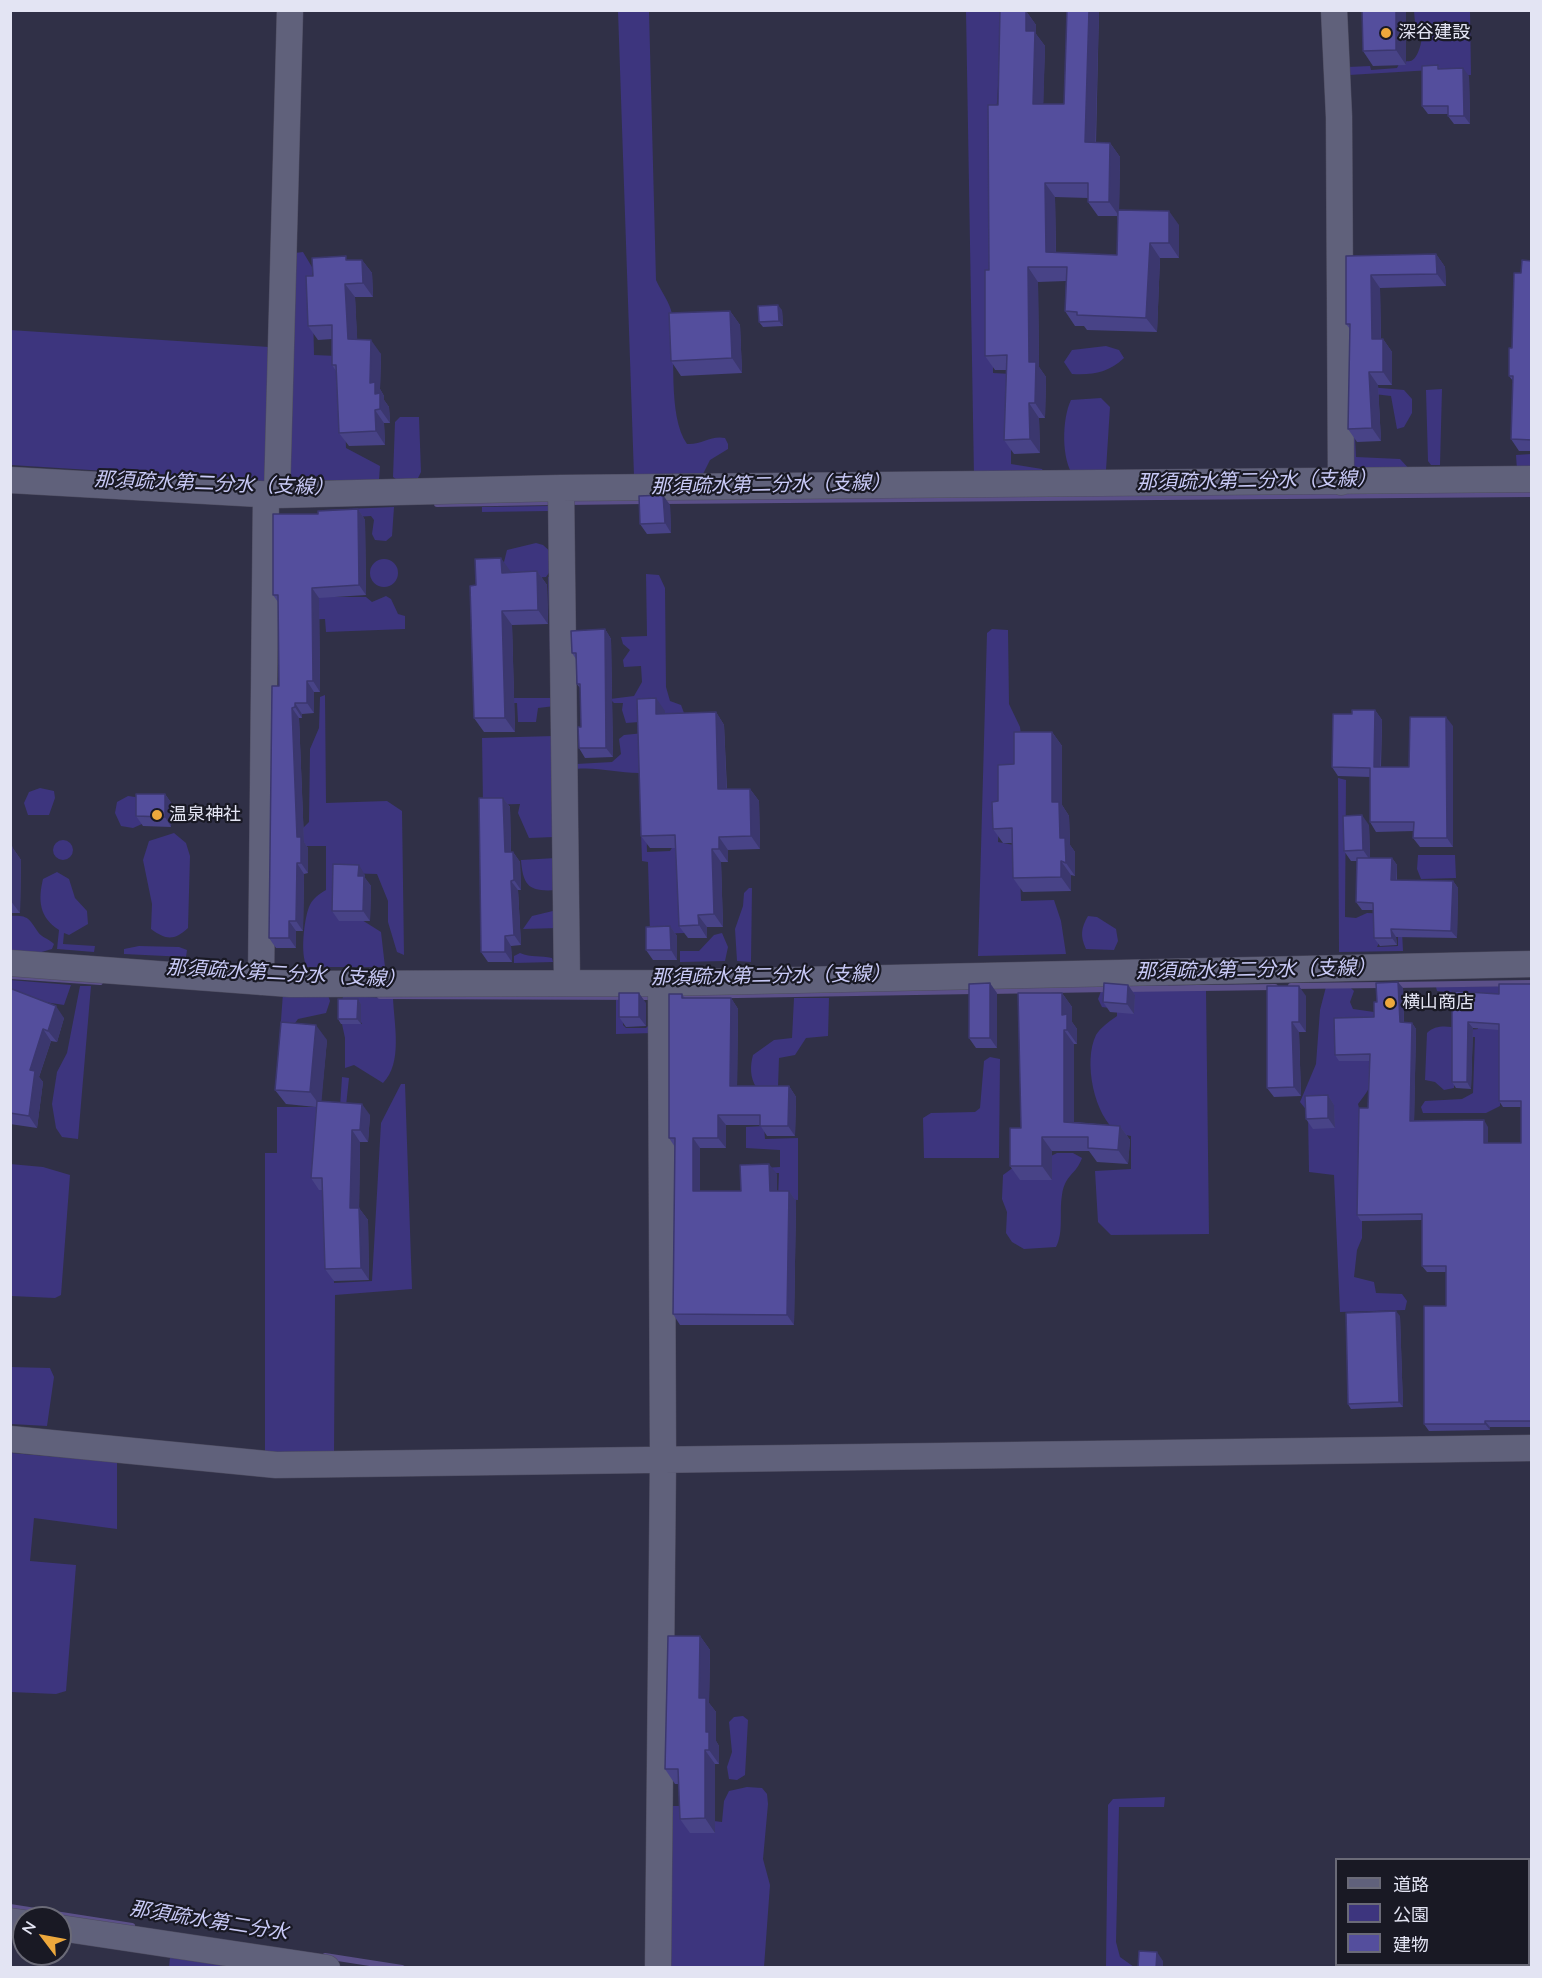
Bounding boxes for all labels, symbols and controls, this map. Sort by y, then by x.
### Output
place label: 深谷建設 [1398,22,1470,44]
marker: 深谷建設 [1379,26,1393,40]
water label: 那須疏水第二分水（支線） [1137,467,1377,495]
water label: 那須疏水第二分水（支線） [94,468,334,500]
water label: 那須疏水第二分水（支線） [651,471,891,499]
place label: 温泉神社 [169,804,241,826]
marker: 温泉神社 [150,808,164,822]
water label: 那須疏水第二分水（支線） [166,956,406,992]
water label: 那須疏水第二分水（支線） [1136,956,1376,984]
water label: 那須疏水第二分水（支線） [651,962,891,990]
place label: 横山商店 [1402,992,1474,1014]
marker: 横山商店 [1383,996,1397,1010]
legend [1335,1858,1530,1966]
text: 道路 [1393,1873,1429,1896]
water label: 那須疏水第二分水 [128,1897,290,1945]
text: 公園 [1393,1903,1429,1926]
north arrow [12,1906,72,1966]
text: N [17,1917,40,1938]
text: 建物 [1393,1933,1429,1956]

